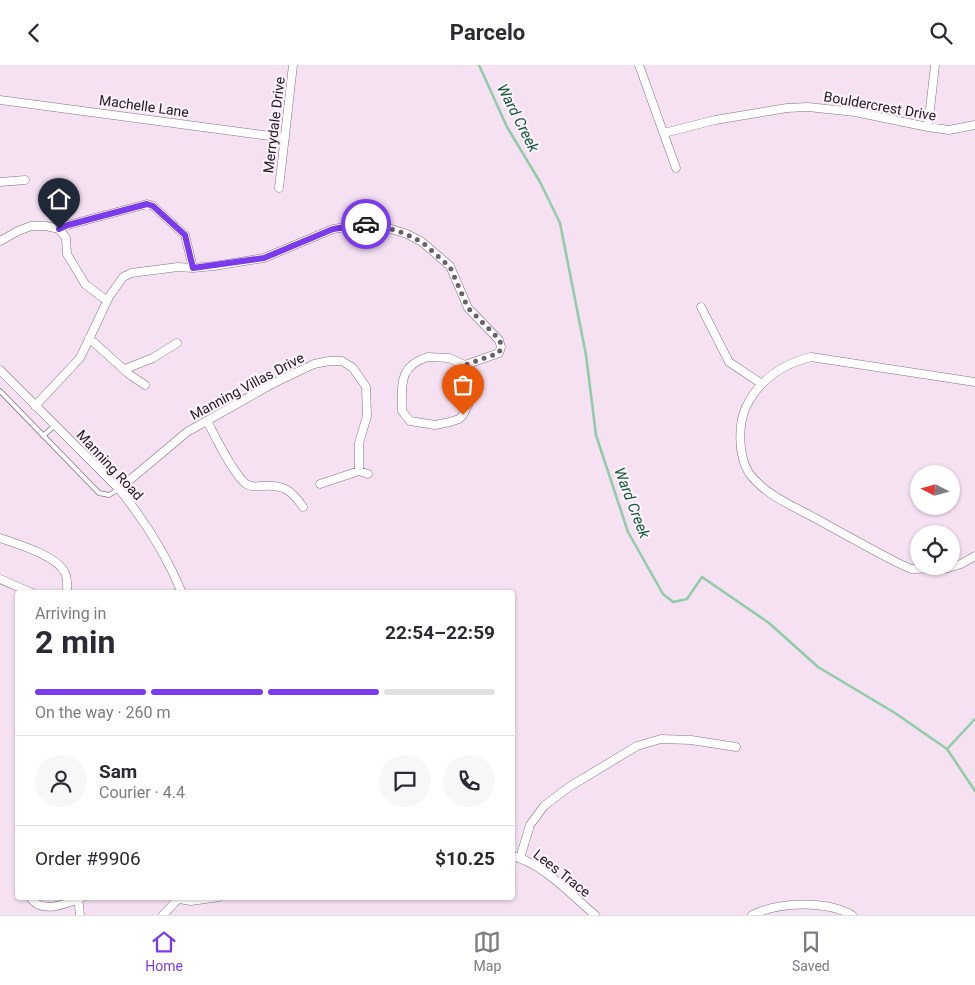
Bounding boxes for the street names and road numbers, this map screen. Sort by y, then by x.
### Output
street label: Merrydale Drive [260,76,288,174]
street label: Bouldercrest Drive [823,88,937,124]
street label: Machelle Lane [98,92,190,120]
street label: Manning Villas Drive [187,349,307,423]
street label: Manning Road [73,427,147,503]
street label: Lees Trace [530,846,594,900]

